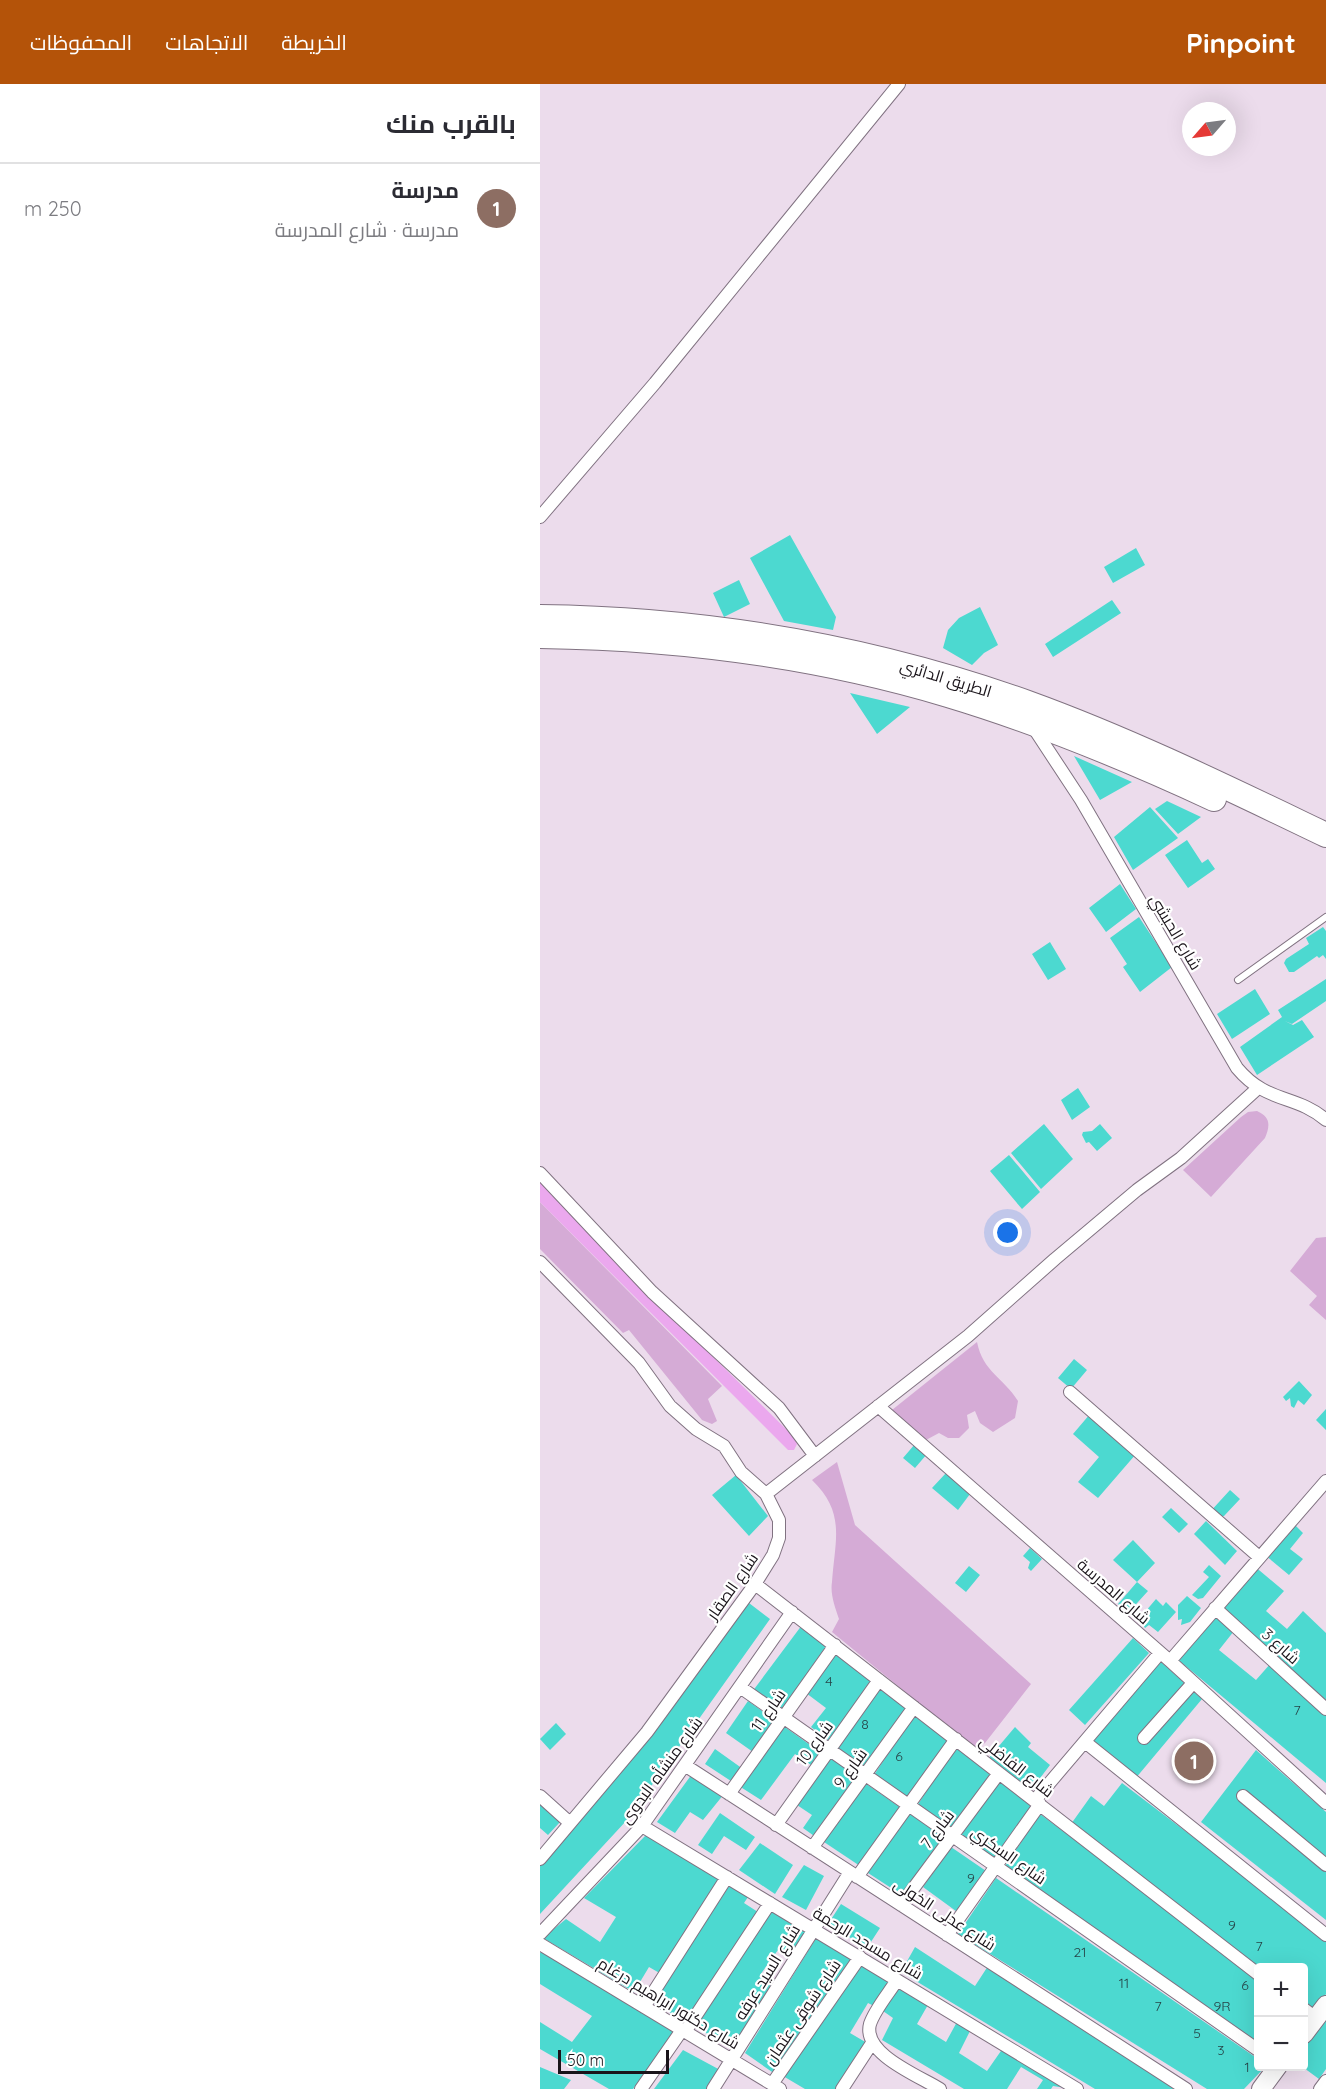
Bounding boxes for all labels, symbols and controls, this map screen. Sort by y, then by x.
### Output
text: Pinpoint [1186,25,1296,60]
text: المحفوظات [30,29,132,55]
text: الاتجاهات [165,29,248,55]
text: الخريطة [281,29,347,55]
north arrow [1182,102,1236,156]
text: بالقرب منك [386,107,516,140]
text: مدرسة [392,176,459,204]
text: 250 m [24,196,82,221]
text: 1 [493,196,500,221]
text: مدرسة · شارع المدرسة [275,217,459,242]
street label: الطريق الدائري [897,655,994,705]
street label: شارع الحبشي [1143,891,1206,975]
your location [993,1218,1022,1247]
street label: شارع الصقار [701,1549,764,1625]
street label: شارع المدرسة [1072,1554,1155,1630]
street label: شارع 3 [1257,1624,1304,1670]
house number: 4 [825,1672,833,1690]
street label: شارع 11 [746,1685,791,1736]
house number: 7 [1293,1701,1301,1719]
street label: شارع منشأه البدوى [615,1713,708,1829]
house number: 8 [861,1715,869,1733]
street label: شارع 10 [791,1717,839,1771]
street label: شارع الفاضلي [973,1731,1058,1804]
pin: 1 [1174,1738,1214,1784]
street label: شارع 9 [829,1744,873,1793]
house number: 6 [895,1747,903,1765]
street label: شارع 7 [916,1806,960,1854]
street label: شارع السكري [965,1822,1051,1892]
house number: 9 [967,1869,975,1887]
street label: شارع عدلى الخولى [889,1873,1000,1956]
street label: شارع مسجد الرحمة [809,1902,926,1985]
house number: 9 [1228,1916,1236,1934]
street label: شارع السيد عرفه [730,1921,806,2024]
house number: 7 [1255,1937,1263,1955]
house number: 21 [1074,1943,1086,1961]
street label: شارع دكتور ابراهيم درغام [593,1953,743,2055]
street label: شارع شوقى عثمان [759,1955,846,2070]
map controls [1254,1963,1308,2071]
button: + [1254,1963,1308,2017]
house number: 11 [1119,1974,1129,1992]
house number: 6 [1241,1976,1249,1994]
house number: 7 [1154,1997,1162,2015]
house number: 9R [1213,1997,1231,2015]
button: − [1254,2017,1308,2071]
house number: 5 [1193,2024,1201,2042]
house number: 3 [1217,2041,1225,2059]
scale bar [558,2047,669,2074]
text: 50 m [567,2050,604,2070]
house number: 1 [1244,2058,1250,2076]

